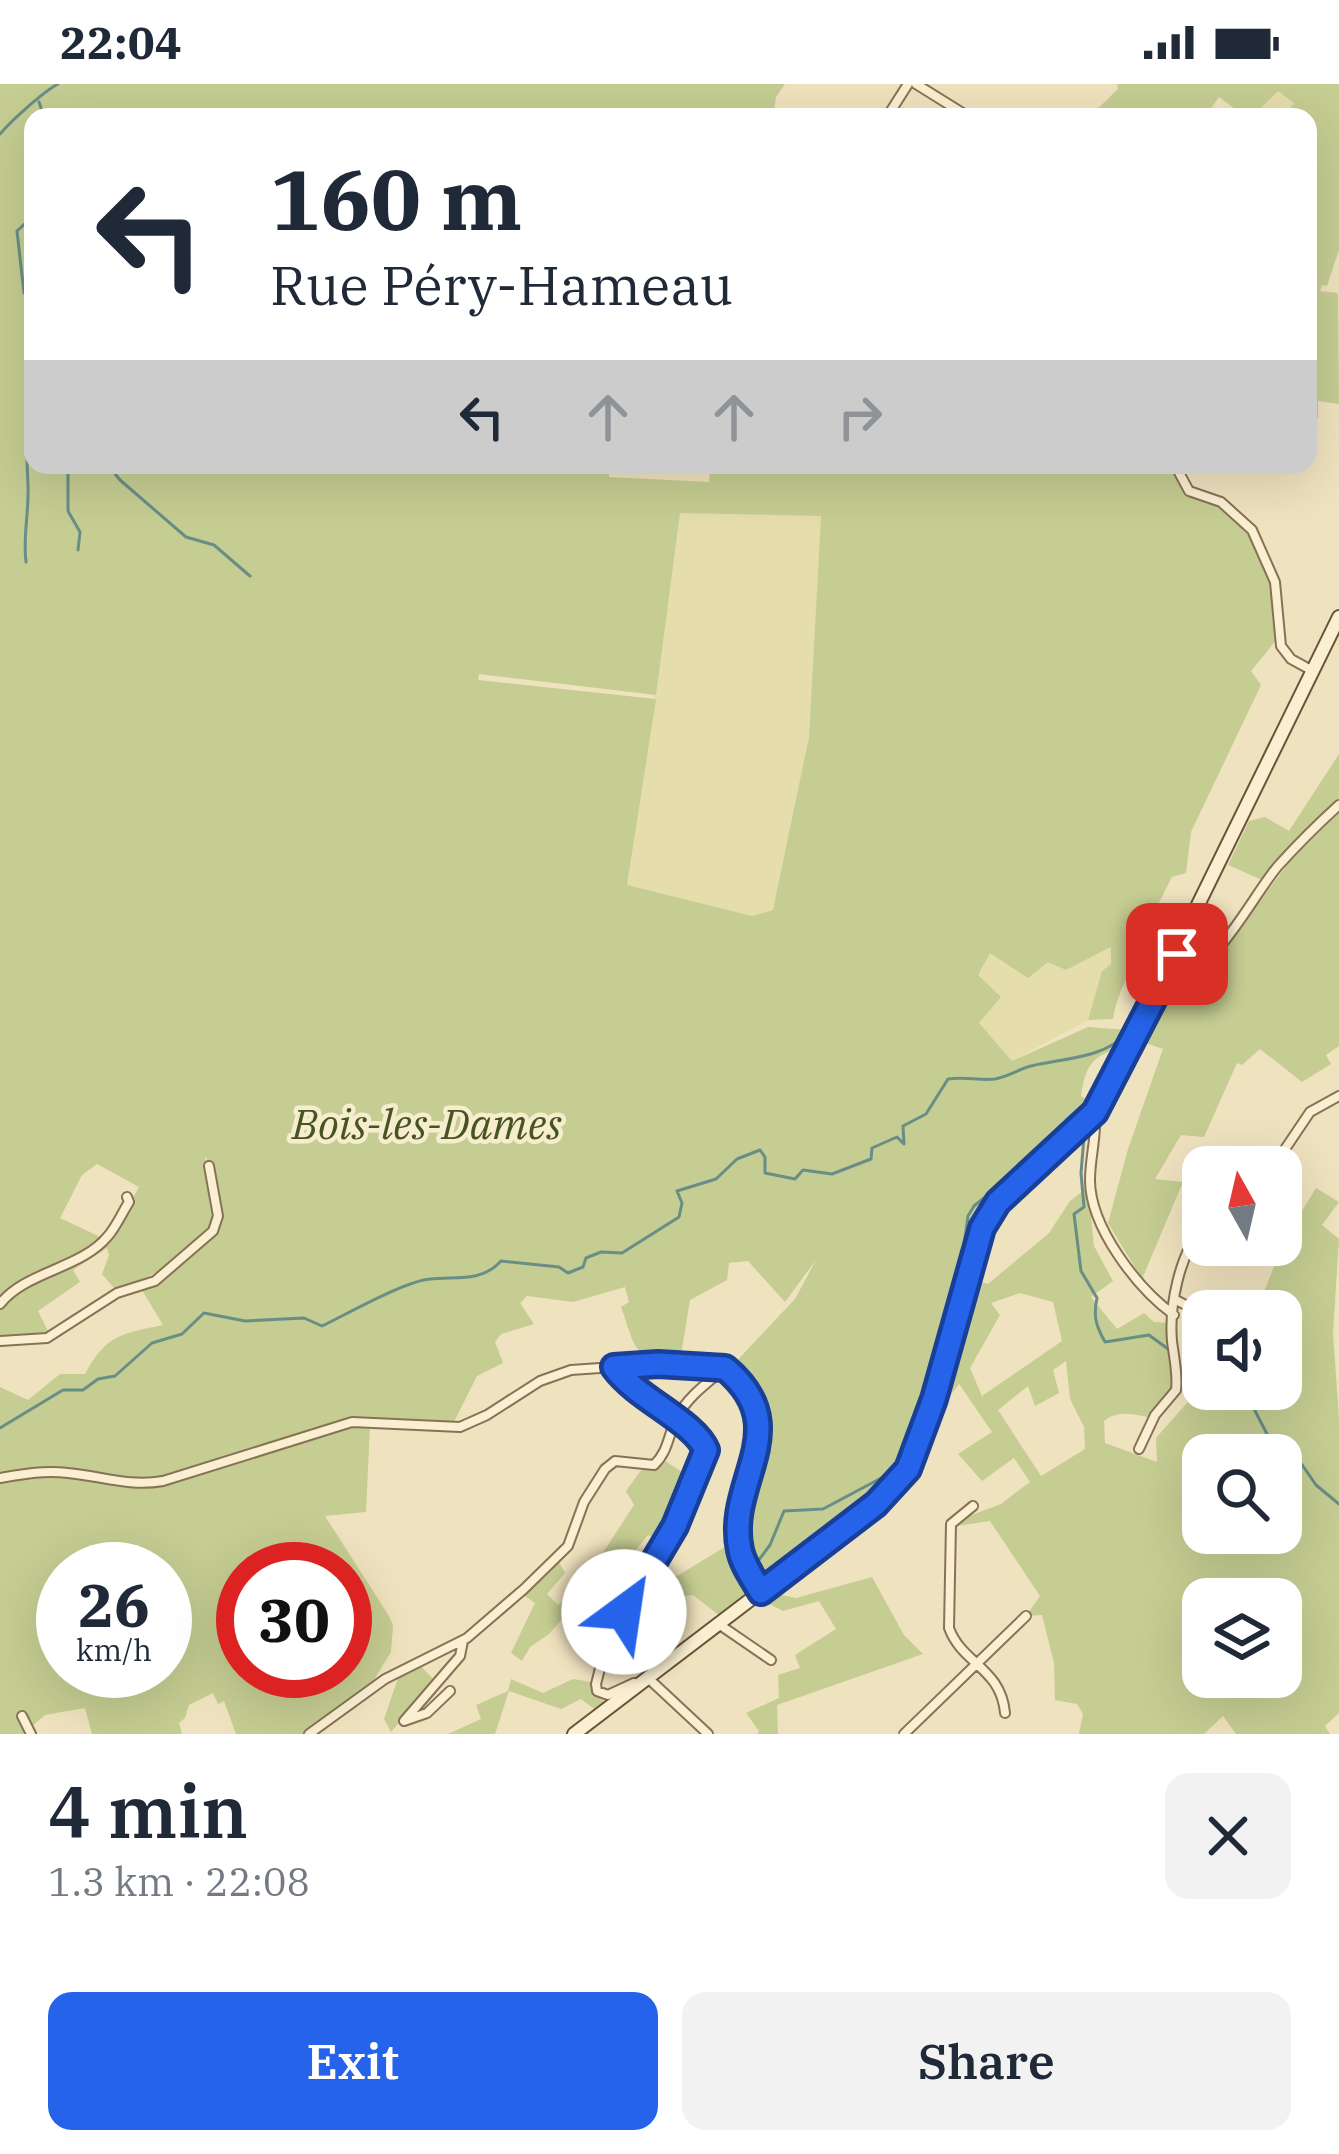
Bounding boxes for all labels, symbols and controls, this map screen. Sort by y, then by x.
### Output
text: 22:04 [60,13,182,71]
text: 160 m [270,144,522,253]
icon: left [72,156,228,312]
text: Rue Péry-Hameau [270,250,733,320]
icon: left [449,384,515,450]
icon: ahead [575,384,641,450]
icon: ahead [701,384,767,450]
icon: right [827,384,893,450]
pin [1126,903,1228,1005]
icon: arrive [1144,921,1210,987]
park label: Bois-les-Dames [291,1096,562,1151]
north arrow [1182,1146,1302,1266]
map controls [1182,1146,1302,1698]
button: sound [1182,1290,1302,1410]
button: search [1182,1434,1302,1554]
speed limit sign: 30 [216,1542,372,1698]
position arrow [561,1549,687,1675]
text: 26 [78,1565,150,1644]
button: layers [1182,1578,1302,1698]
text: km/h [76,1630,152,1669]
text: 4 min [48,1764,248,1858]
button: close [1165,1773,1291,1899]
text: 1.3 km · 22:08 [48,1856,310,1907]
button: Exit [48,1992,658,2130]
button: Share [682,1992,1291,2130]

